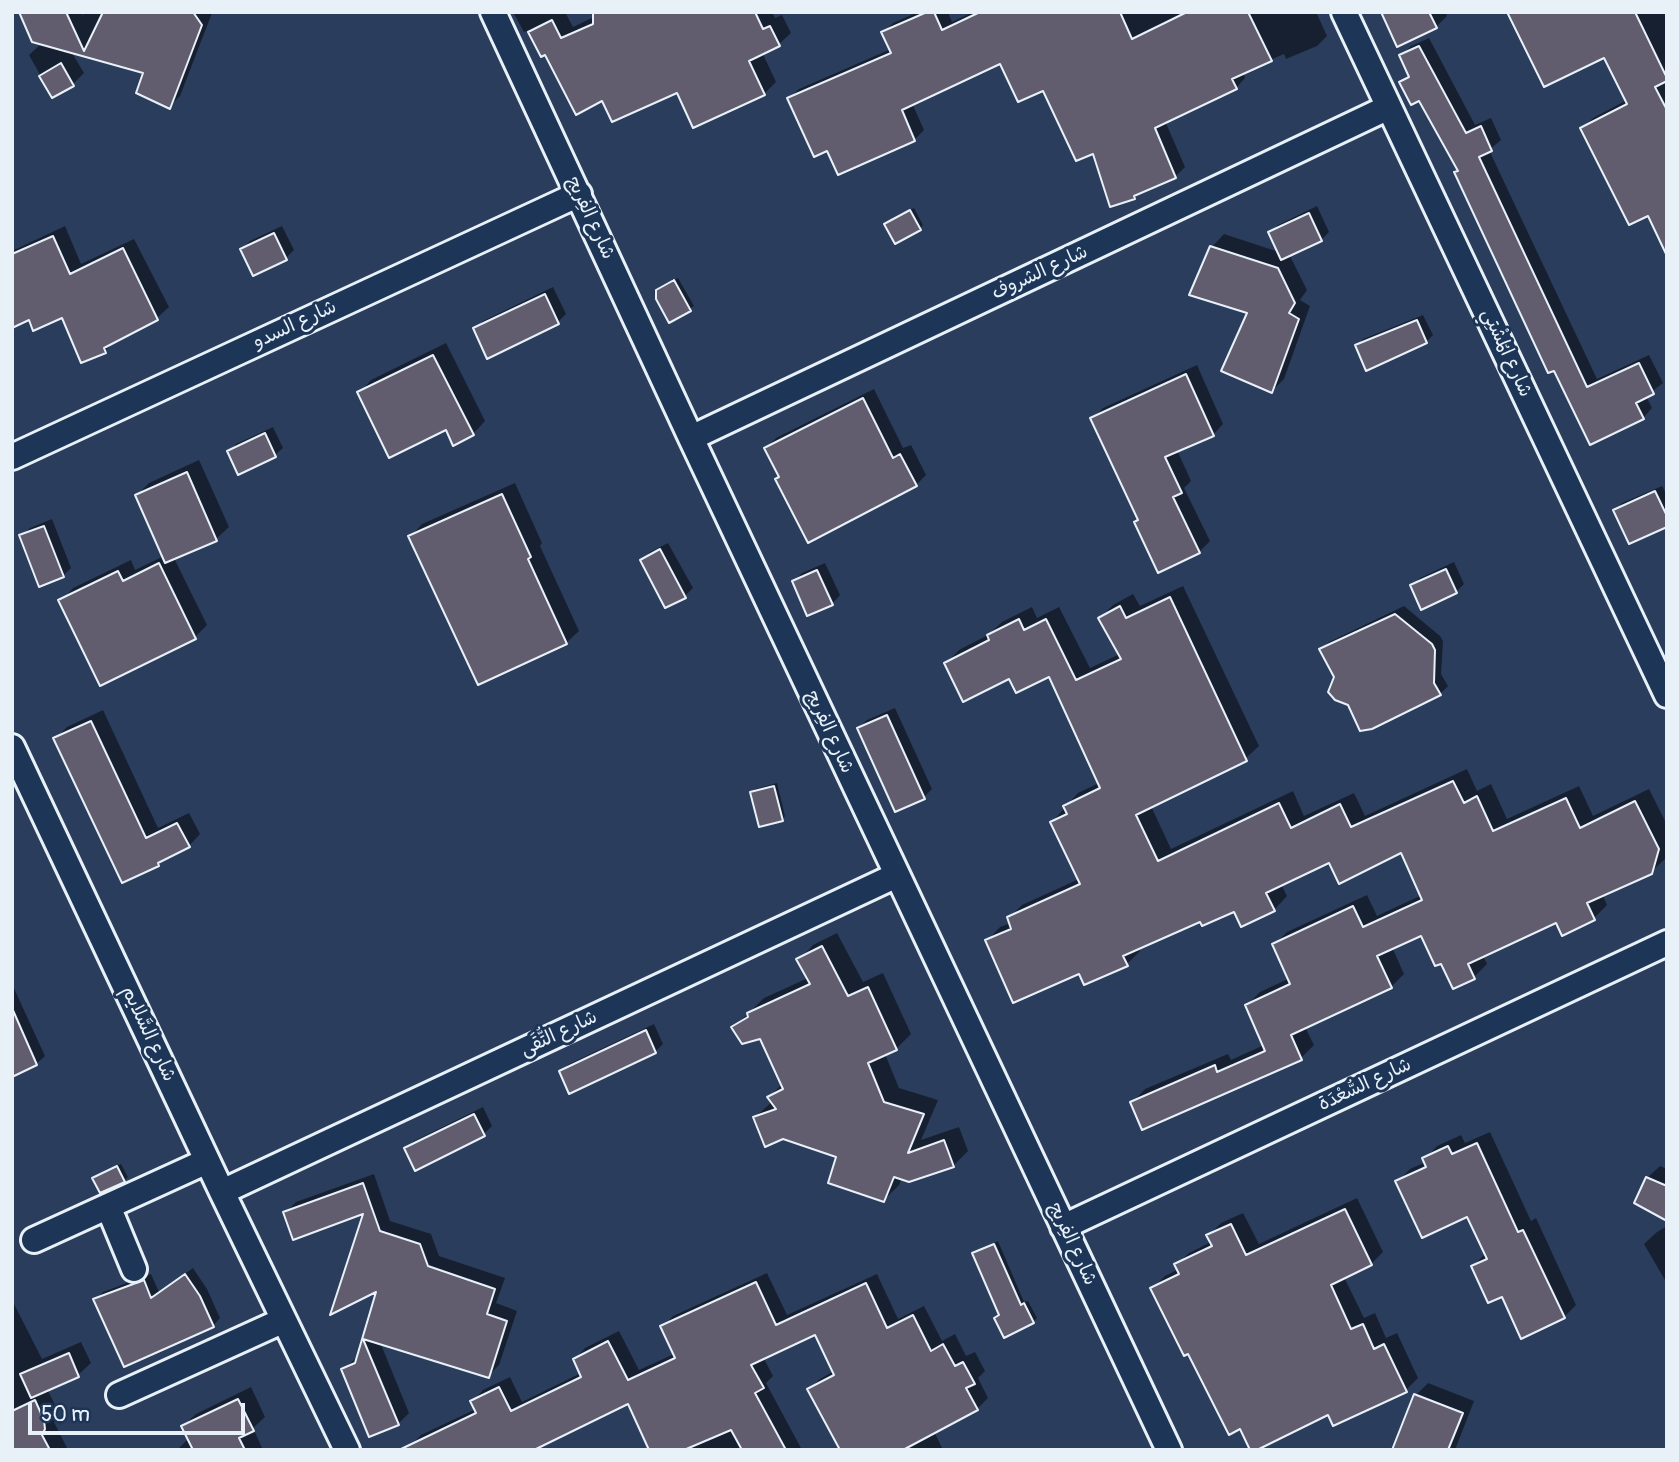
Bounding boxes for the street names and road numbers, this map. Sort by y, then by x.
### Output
street label: شارع الفِريج [561,173,619,263]
street label: شارع الشروف [988,241,1092,305]
street label: شارع السدو [250,296,340,354]
street label: شارع المُشْتِي [1476,305,1536,401]
street label: شارع الفِريج [800,687,858,777]
street label: شارع السَّلايم [116,983,180,1085]
street label: شارع التُّقَى [517,1006,601,1062]
street label: شارع السُّعْدَة [1315,1054,1415,1116]
street label: شارع الفِريج [1043,1199,1101,1289]

